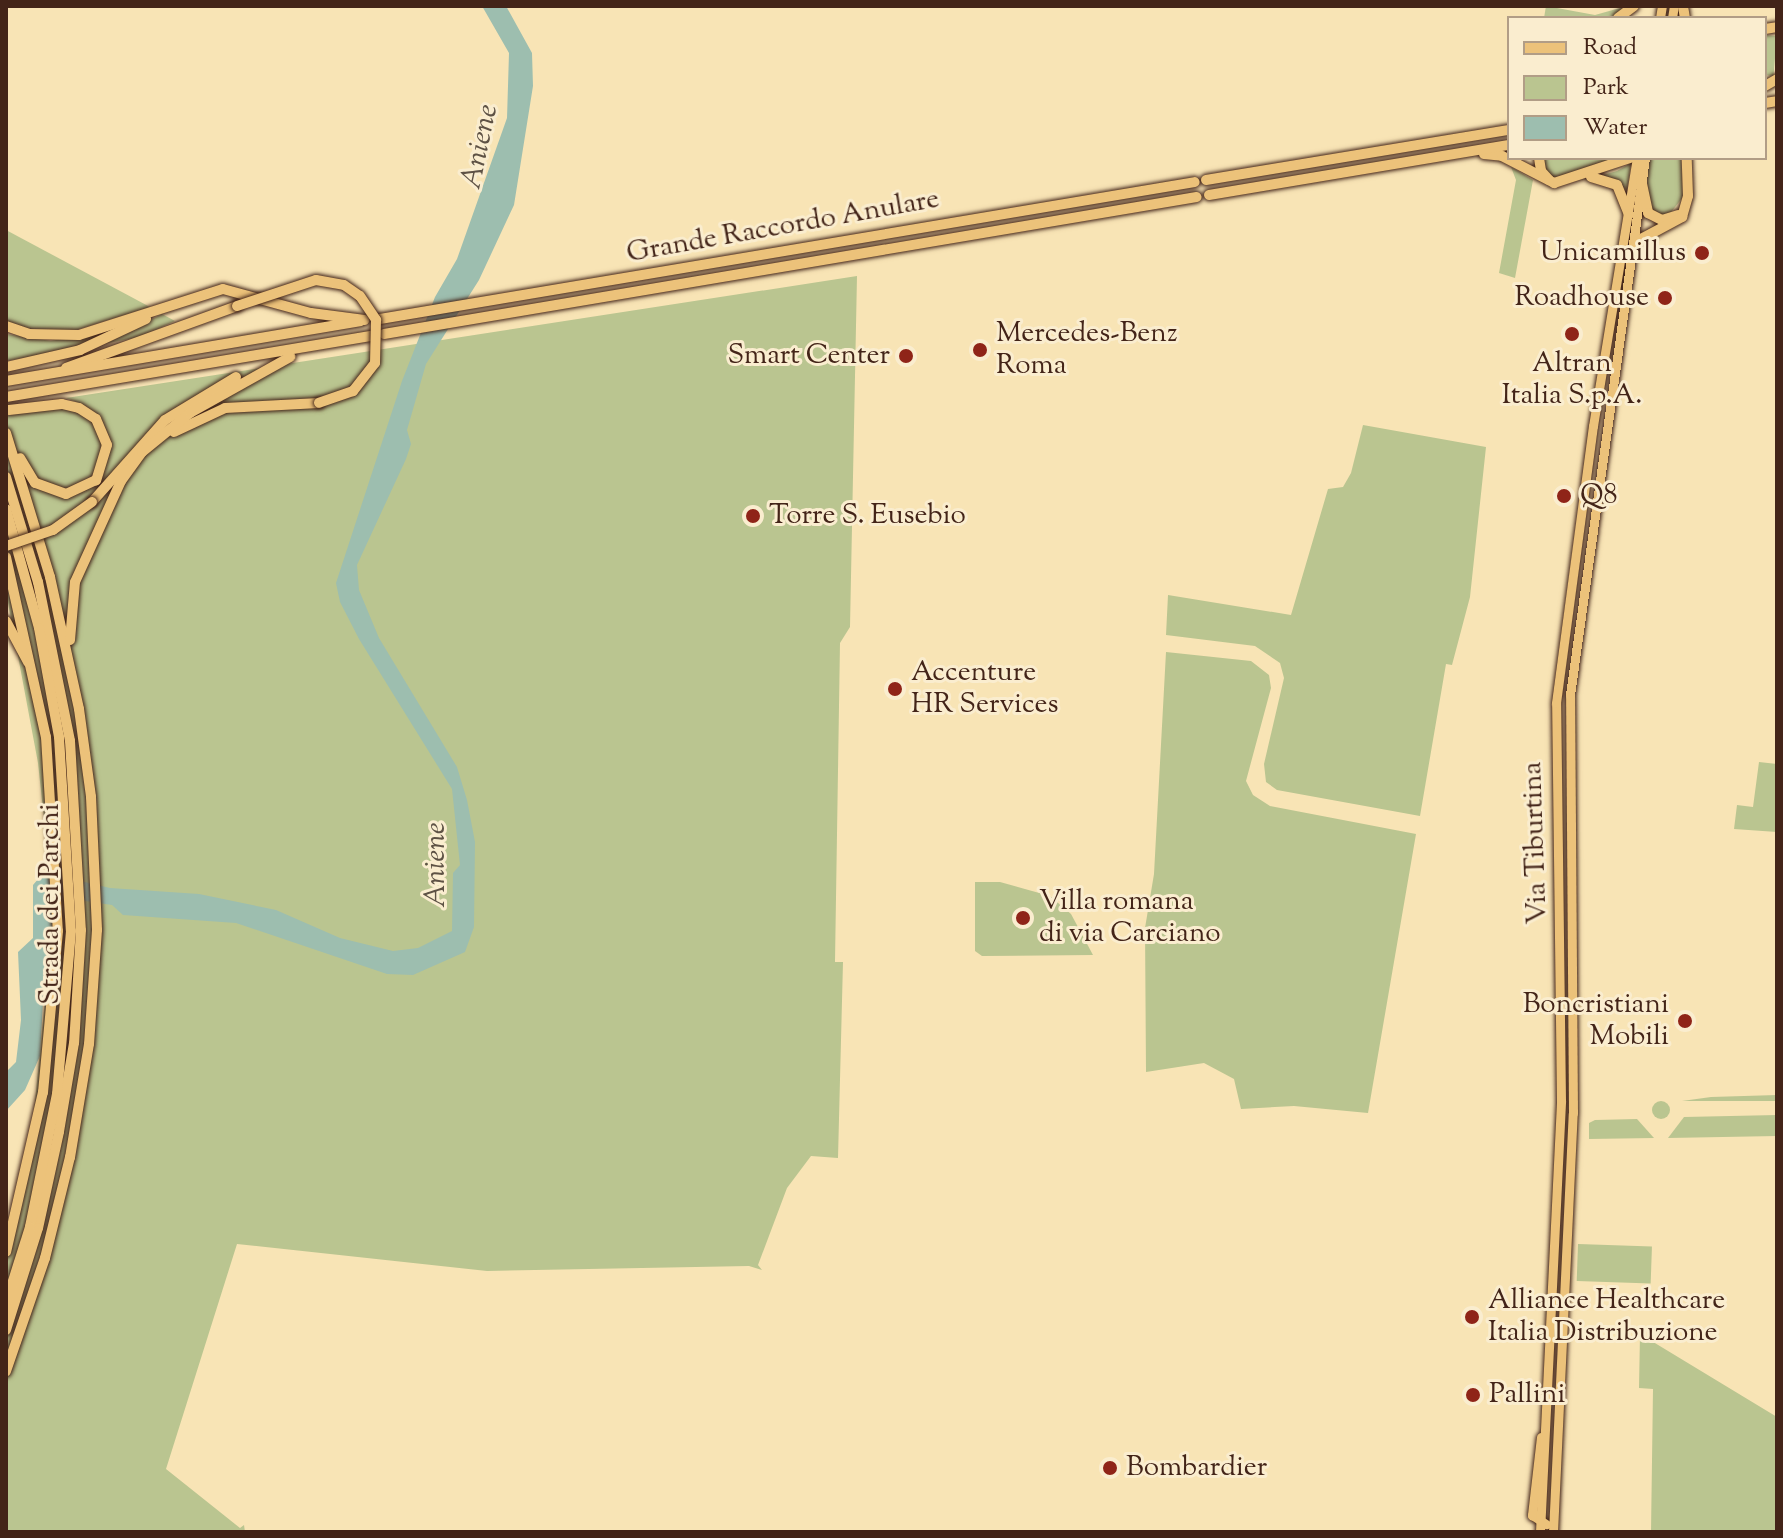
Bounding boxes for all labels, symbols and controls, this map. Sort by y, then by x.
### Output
legend [1507,16,1767,160]
text: Road [1583,31,1637,65]
text: Park [1583,71,1629,105]
water label: Aniene [454,101,508,193]
text: Water [1583,111,1647,145]
street label: Grande Raccordo Anulare [624,183,942,271]
place label: Unicamillus [1540,236,1686,270]
marker: Unicamillus [1693,244,1711,262]
place label: Roadhouse [1514,281,1649,315]
marker: Roadhouse [1656,289,1674,307]
place label: Mercedes-Benz Roma [996,317,1177,383]
marker: Altran Italia S.p.A. [1563,325,1581,343]
place label: Smart Center [727,339,890,373]
marker: Mercedes-Benz Roma [971,341,989,359]
marker: Smart Center [897,347,915,365]
place label: Altran Italia S.p.A. [1502,347,1642,413]
place label: Q8 [1580,479,1617,513]
marker: Q8 [1555,487,1573,505]
place label: Torre S. Eusebio [769,499,966,533]
marker: Torre S. Eusebio [744,507,762,525]
place label: Accenture HR Services [911,656,1059,722]
marker: Accenture HR Services [886,680,904,698]
street label: Via Tiburtina [1516,761,1556,925]
street label: Strada dei Parchi [34,803,68,1005]
water label: Aniene [419,822,455,908]
place label: Villa romana di via Carciano [1039,885,1220,951]
marker: Villa romana di via Carciano [1014,909,1032,927]
place label: Boncristiani Mobili [1523,988,1669,1054]
marker: Boncristiani Mobili [1676,1012,1694,1030]
place label: Alliance Healthcare Italia Distribuzione [1488,1284,1725,1350]
marker: Alliance Healthcare Italia Distribuzione [1463,1308,1481,1326]
place label: Pallini [1489,1378,1565,1412]
marker: Pallini [1464,1386,1482,1404]
place label: Bombardier [1126,1451,1267,1485]
marker: Bombardier [1101,1459,1119,1477]

